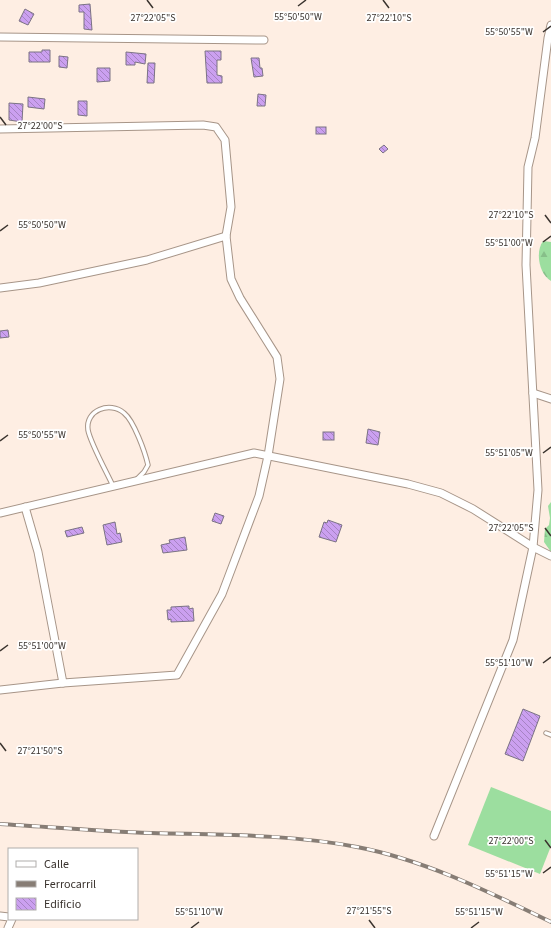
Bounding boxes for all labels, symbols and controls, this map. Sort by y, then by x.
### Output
text: 55°50'50"W [274,10,322,24]
text: 27°22'05"S [130,11,176,25]
text: 27°22'10"S [366,11,412,25]
text: 55°50'55"W [485,25,533,39]
text: 27°22'00"S [17,119,63,133]
text: 27°22'10"S [488,208,534,222]
text: 55°50'50"W [18,218,66,232]
text: 55°51'00"W [485,236,533,250]
text: 55°50'55"W [18,428,66,442]
text: 55°51'05"W [485,446,533,460]
text: 27°22'05"S [488,521,534,535]
text: 55°51'00"W [18,639,66,653]
text: 55°51'10"W [485,656,533,670]
text: 27°21'50"S [17,744,63,758]
text: 27°22'00"S [488,834,534,848]
legend [8,848,138,920]
text: Calle [44,856,69,873]
text: 55°51'15"W [485,867,533,881]
text: Ferrocarril [44,876,96,893]
text: Edificio [44,896,81,913]
text: 27°21'55"S [346,904,392,918]
text: 55°51'10"W [175,905,223,919]
text: 55°51'15"W [455,905,503,919]

